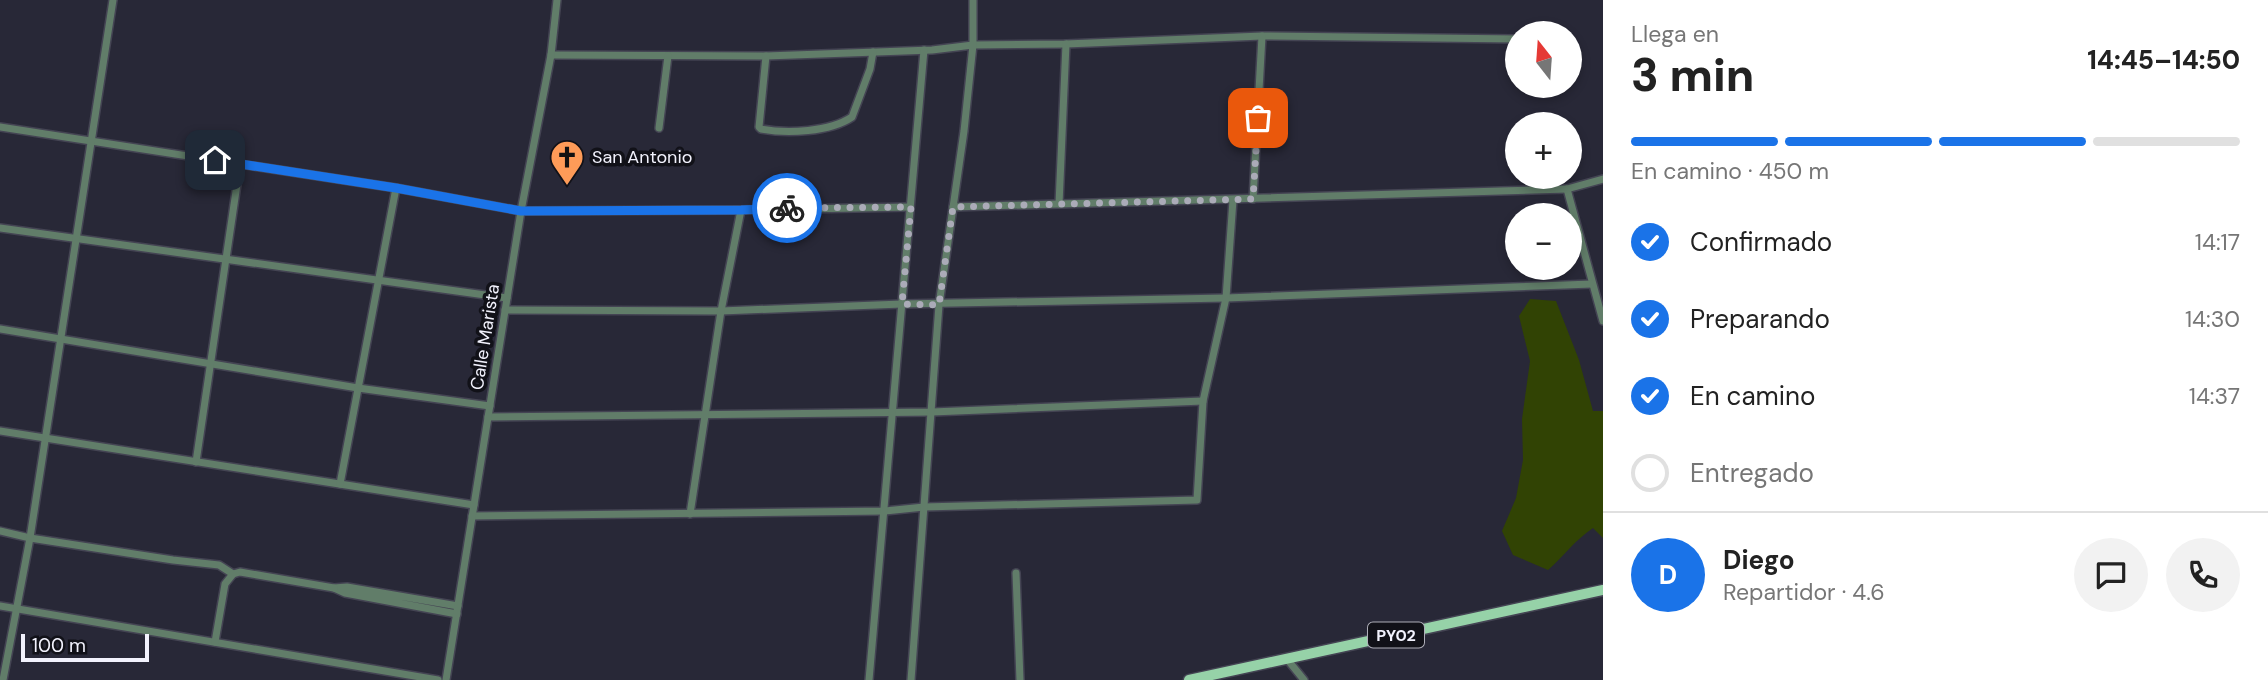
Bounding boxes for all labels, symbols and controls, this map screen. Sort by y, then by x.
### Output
text: Llega en [1631,19,1719,49]
north arrow [1505,21,1582,98]
map controls [1505,21,1582,280]
text: 14:45–14:50 [2087,43,2240,77]
text: 3 min [1631,45,1754,105]
pin [1228,88,1288,148]
icon: bag [1239,99,1277,137]
button: + [1505,112,1582,189]
pin [185,130,245,190]
church icon: San Antonio [548,138,586,187]
icon: home [196,141,234,179]
place label: San Antonio [592,145,692,169]
text: En camino · 450 m [1631,156,1829,186]
courier [752,173,822,243]
icon: bike [768,189,806,227]
button: − [1505,203,1582,280]
icon: check [1631,223,1669,261]
text: Confirmado [1690,225,1832,259]
text: 14:17 [2195,227,2240,257]
street label: Calle Marista [465,282,505,392]
icon: check [1631,300,1669,338]
text: Preparando [1690,302,1830,336]
text: 14:30 [2185,304,2240,334]
icon: check [1631,377,1669,415]
text: En camino [1690,379,1815,413]
text: 14:37 [2189,381,2240,411]
text: Entregado [1690,456,1814,490]
button: chat [2074,538,2148,612]
button: phone [2166,538,2240,612]
text: Diego [1723,543,1795,577]
text: D [1659,558,1677,592]
text: Repartidor · 4.6 [1723,577,1885,607]
road number: PY02 [1368,622,1424,648]
scale bar [21,631,149,663]
text: 100 m [32,633,86,658]

